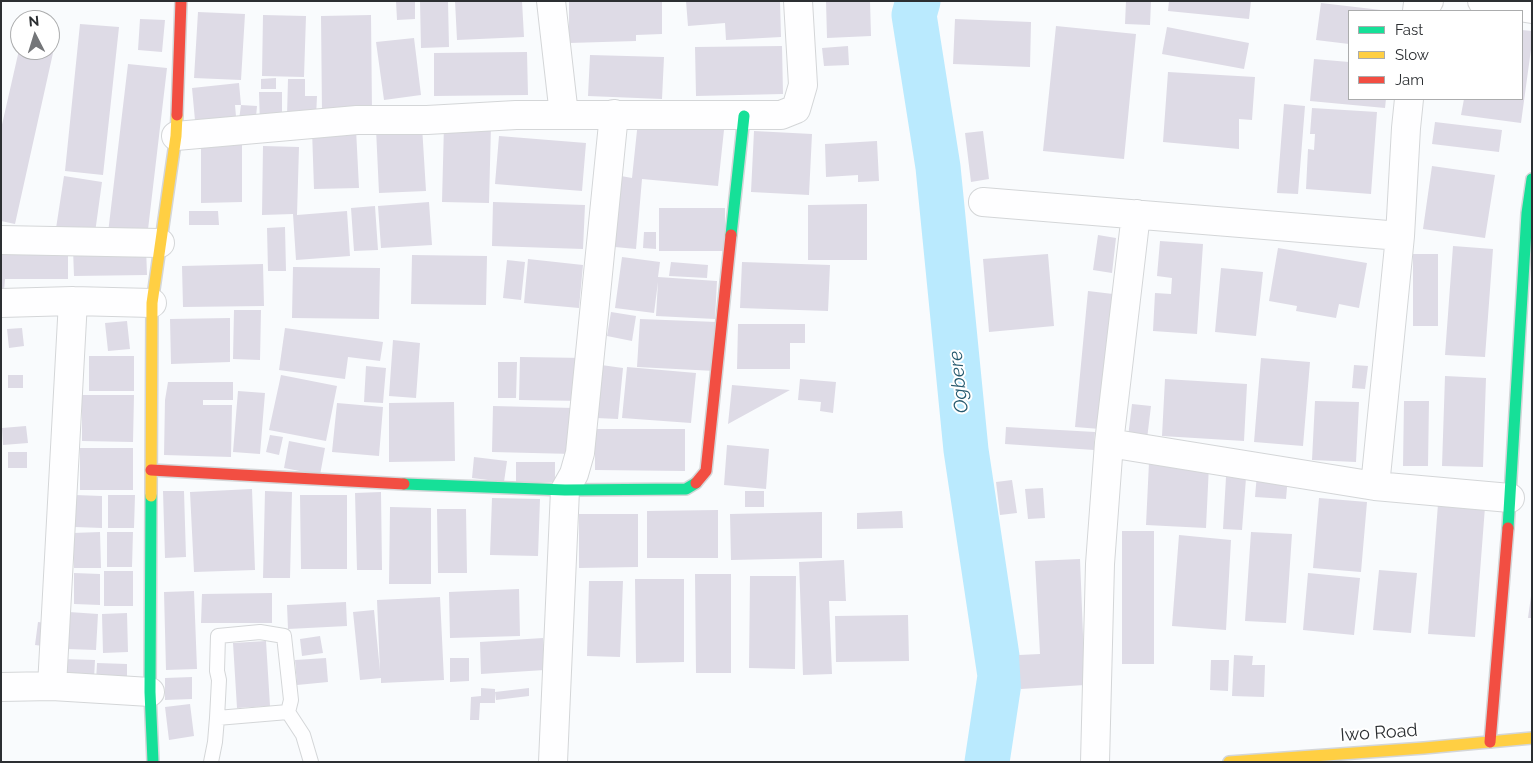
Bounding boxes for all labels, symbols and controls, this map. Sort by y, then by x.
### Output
north arrow [10,10,60,60]
legend [1348,10,1523,100]
text: N [28,13,40,29]
text: Fast [1395,21,1423,39]
text: Slow [1395,46,1429,64]
text: Jam [1395,71,1424,89]
water label: Ogbere [944,350,974,414]
street label: Iwo Road [1340,720,1418,746]

